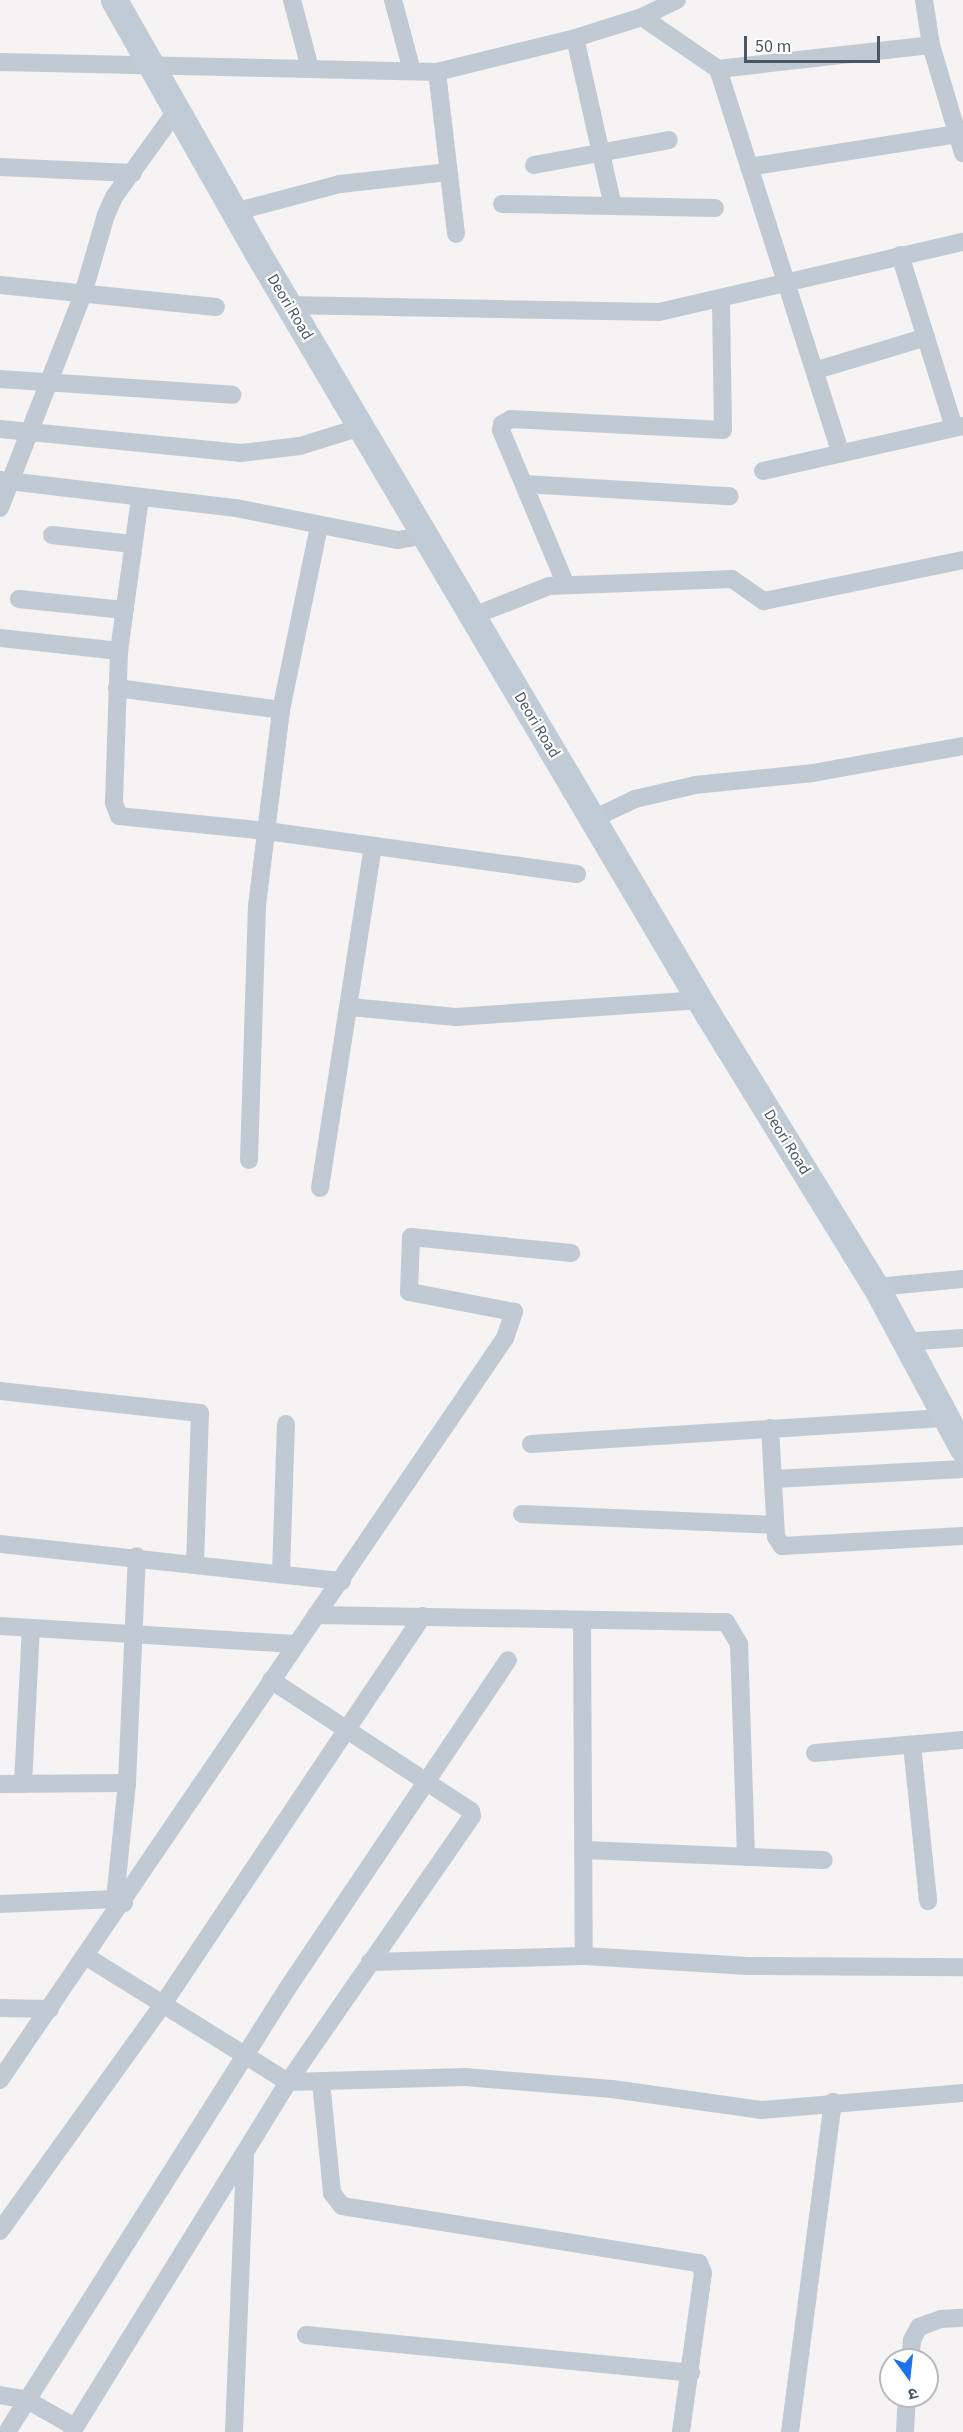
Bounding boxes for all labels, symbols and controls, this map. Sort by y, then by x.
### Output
scale bar [747,24,884,62]
text: 50 m [755,34,791,59]
street label: Deori Road [263,271,317,343]
street label: Deori Road [510,689,564,761]
street label: Deori Road [759,1106,815,1178]
north arrow [879,2348,939,2408]
text: उ [906,2382,921,2405]

